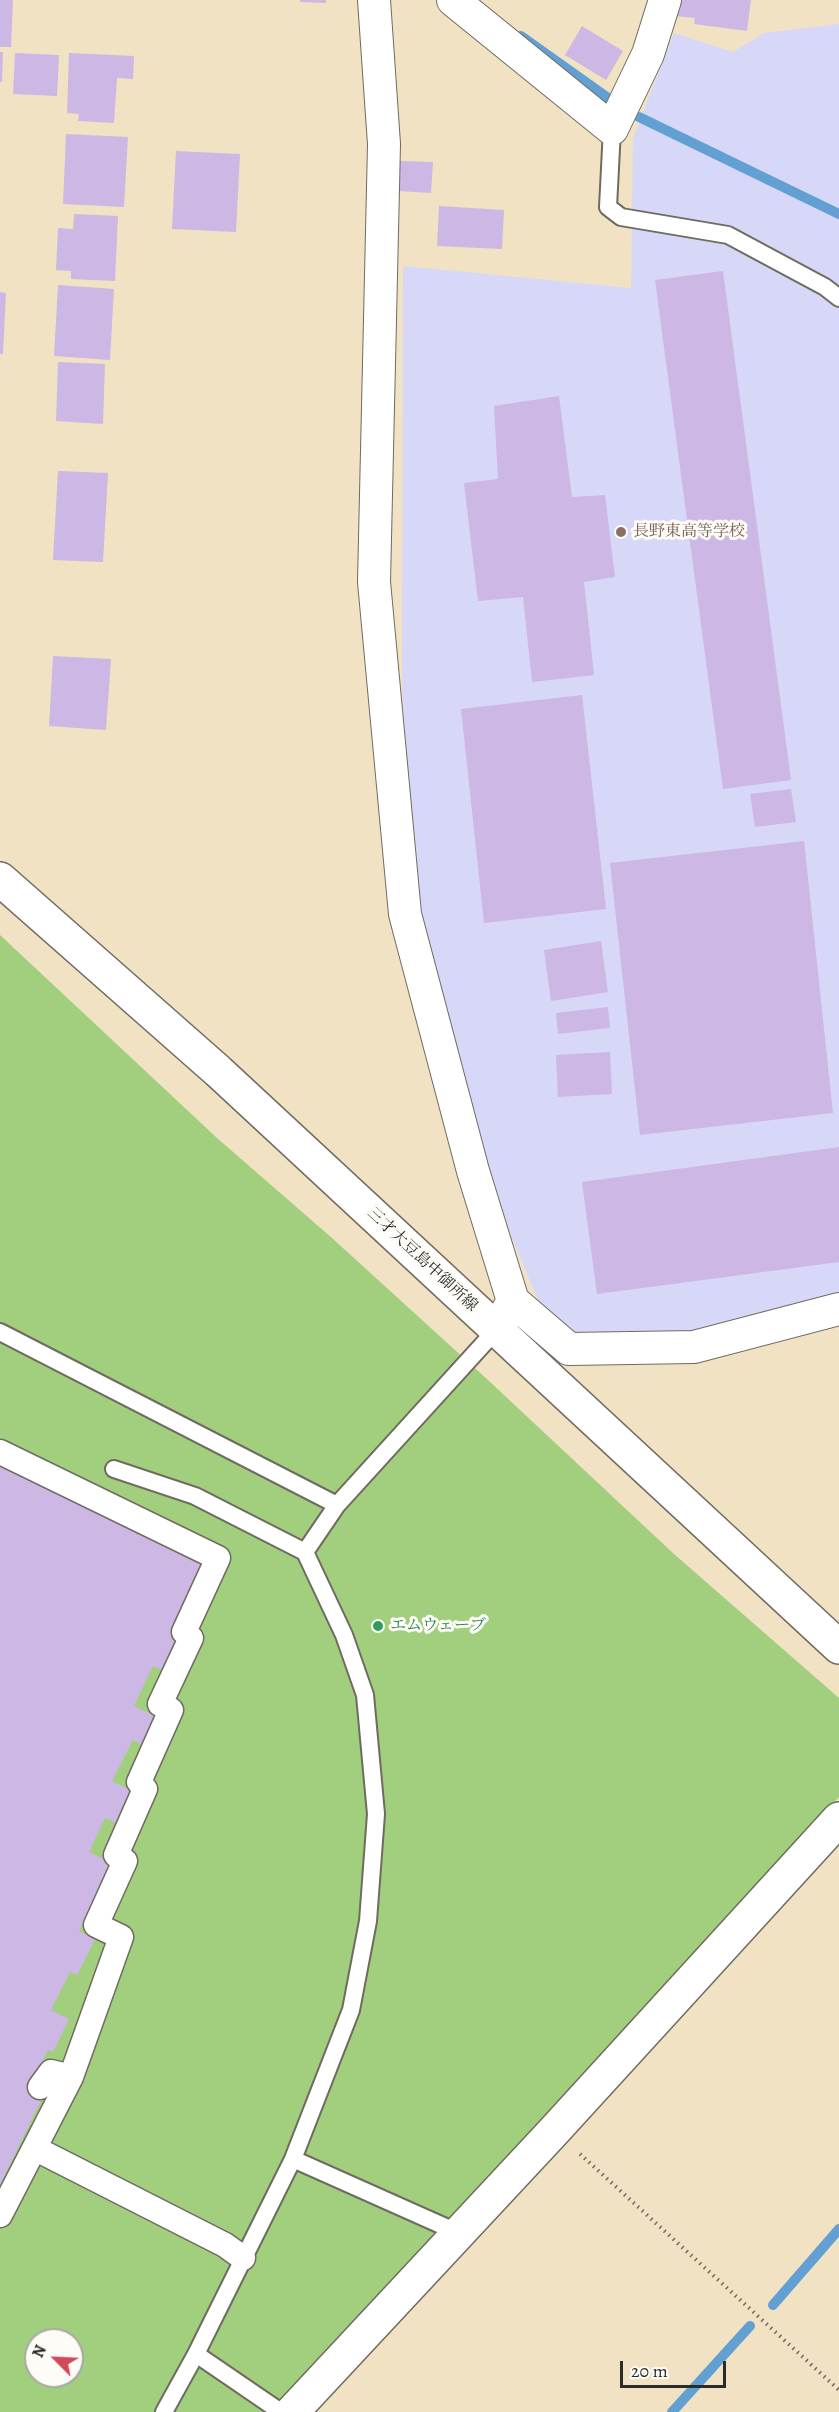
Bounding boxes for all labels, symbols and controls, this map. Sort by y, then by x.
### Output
place label: 長野東高等学校 [633,522,745,542]
marker: 長野東高等学校 [614,525,628,539]
street label: 三才大豆島中御所線 [363,1204,481,1316]
place label: エムウェーブ [390,1616,486,1636]
marker: エムウェーブ [371,1619,385,1633]
north arrow [24,2328,84,2388]
text: N [27,2342,52,2361]
scale bar [623,2349,730,2387]
text: 20 m [631,2359,668,2383]

